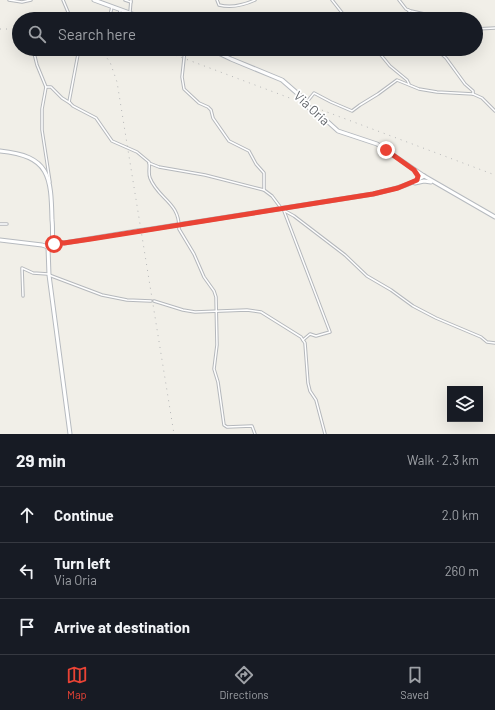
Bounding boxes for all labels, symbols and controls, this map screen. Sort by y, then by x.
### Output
search box [12,12,483,56]
icon: search [26,23,48,45]
text: Search here [58,25,136,43]
street label: Via Oria [291,87,333,129]
route end [377,141,395,159]
route start [45,235,63,253]
map controls [447,386,483,422]
button: layers [447,386,483,422]
text: 29 min [16,450,66,470]
text: Walk · 2.3 km [407,452,479,468]
icon: ahead [16,504,38,526]
text: Continue [54,506,114,524]
text: 2.0 km [442,507,479,523]
text: Turn left [54,554,110,572]
icon: left [16,560,38,582]
text: 260 m [445,563,479,579]
text: Via Oria [54,572,97,588]
icon: arrive [16,616,38,638]
text: Arrive at destination [54,618,190,636]
tab: Map [66,664,88,701]
tab: Directions [219,664,269,701]
tab: Saved [400,664,429,701]

